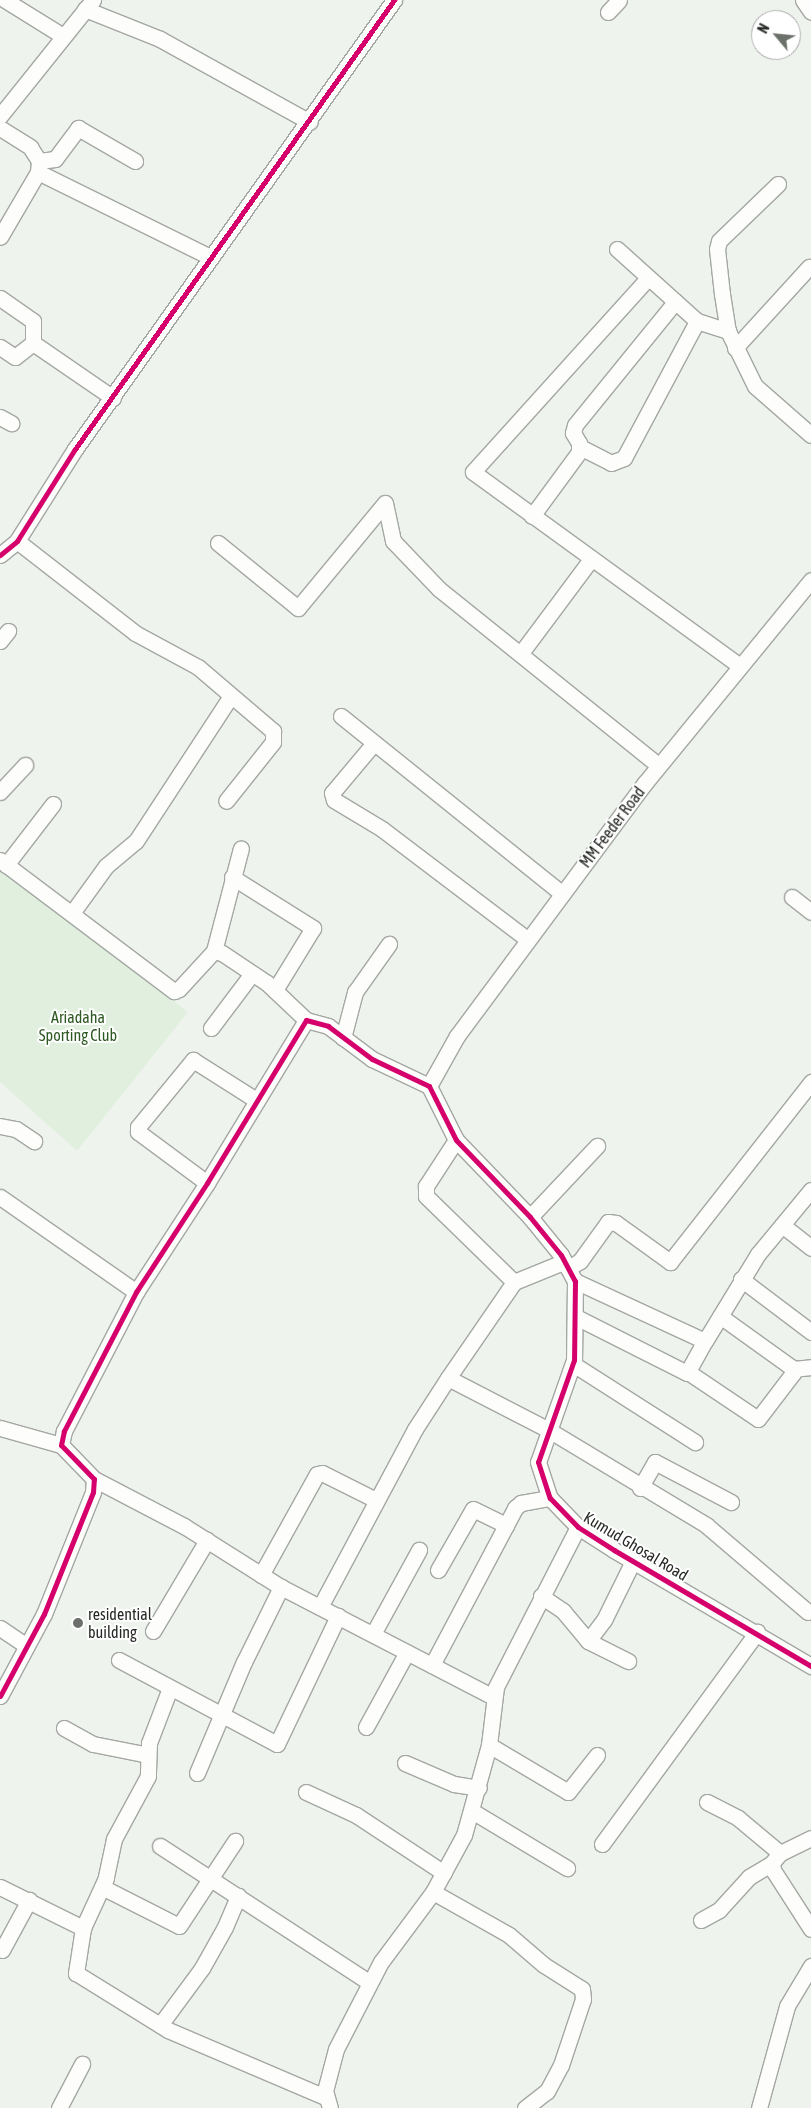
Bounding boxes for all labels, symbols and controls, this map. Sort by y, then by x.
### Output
north arrow [751,10,801,60]
text: N [755,21,773,36]
street label: MM Feeder Road [575,783,649,871]
park label: Ariadaha Sporting Club [39,1007,117,1045]
street label: Kumud Ghosal Road [580,1507,692,1585]
place label: residential building [88,1604,152,1642]
marker: residential building [72,1617,84,1629]

